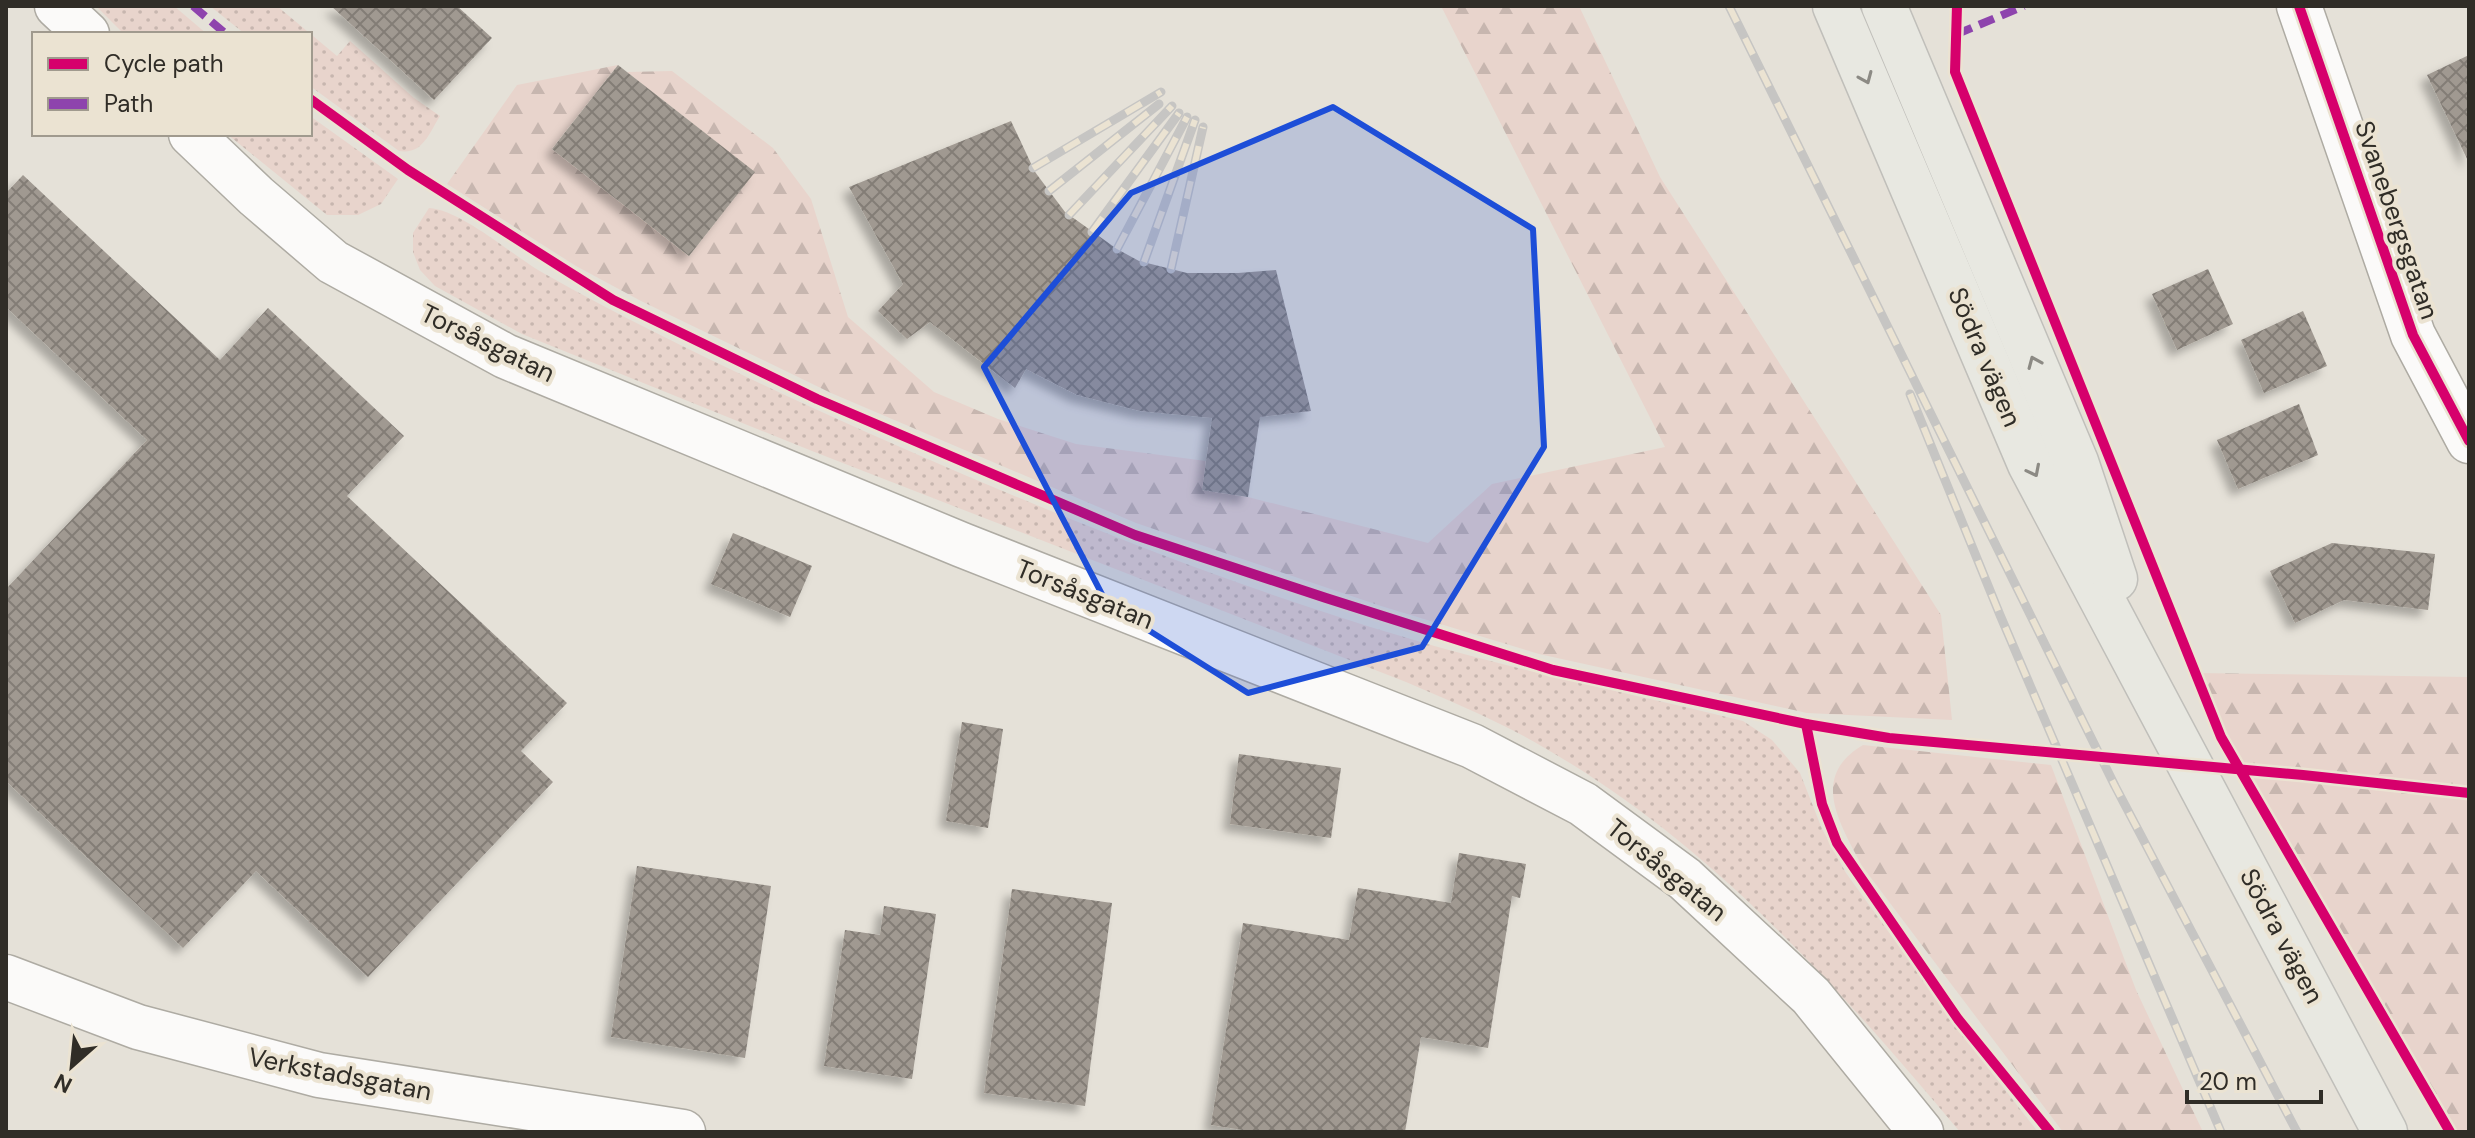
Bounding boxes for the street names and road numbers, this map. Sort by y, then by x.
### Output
street label: Svanebergsgatan [2347,116,2447,324]
street label: Södra vägen [1940,282,2030,432]
street label: Torsåsgatan [415,296,561,390]
street label: Torsåsgatan [1011,551,1159,637]
street label: Torsåsgatan [1600,811,1734,929]
street label: Södra vägen [2232,863,2332,1009]
street label: Verkstadsgatan [245,1040,435,1108]

